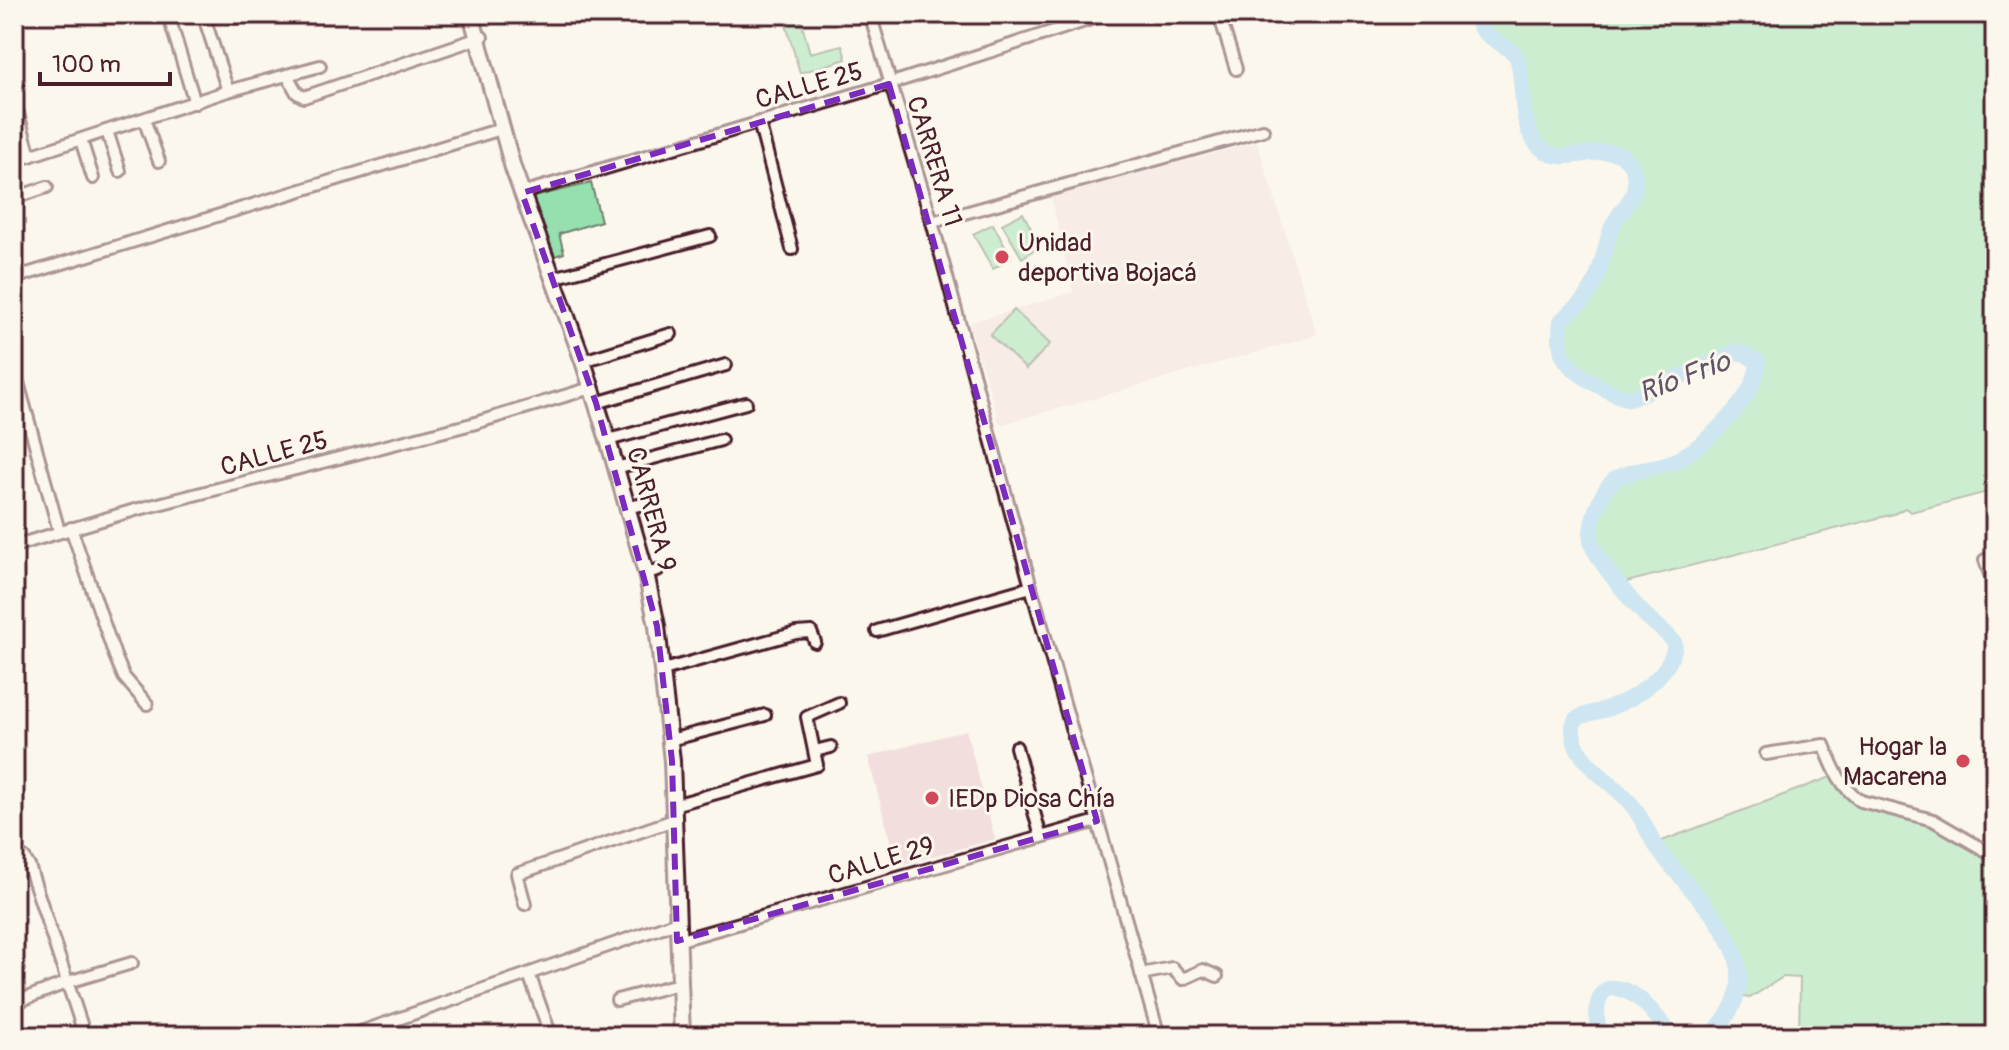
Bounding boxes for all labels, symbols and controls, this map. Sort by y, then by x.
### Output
scale bar [40,36,170,86]
text: 100 m [52,50,121,79]
street label: CALLE 25 [752,55,867,117]
street label: CARRERA 11 [899,92,969,230]
place label: Unidad deportiva Bojacá [1018,227,1197,289]
marker: Unidad deportiva Bojacá [993,248,1011,266]
water label: Río Frío [1634,343,1737,411]
street label: CALLE 25 [217,424,332,484]
street label: CARRERA 9 [619,444,683,575]
place label: Hogar la Macarena [1843,731,1947,793]
marker: Hogar la Macarena [1954,752,1972,770]
place label: IEDp Diosa Chía [948,783,1115,815]
marker: IEDp Diosa Chía [923,789,941,807]
street label: CALLE 29 [824,830,938,892]

